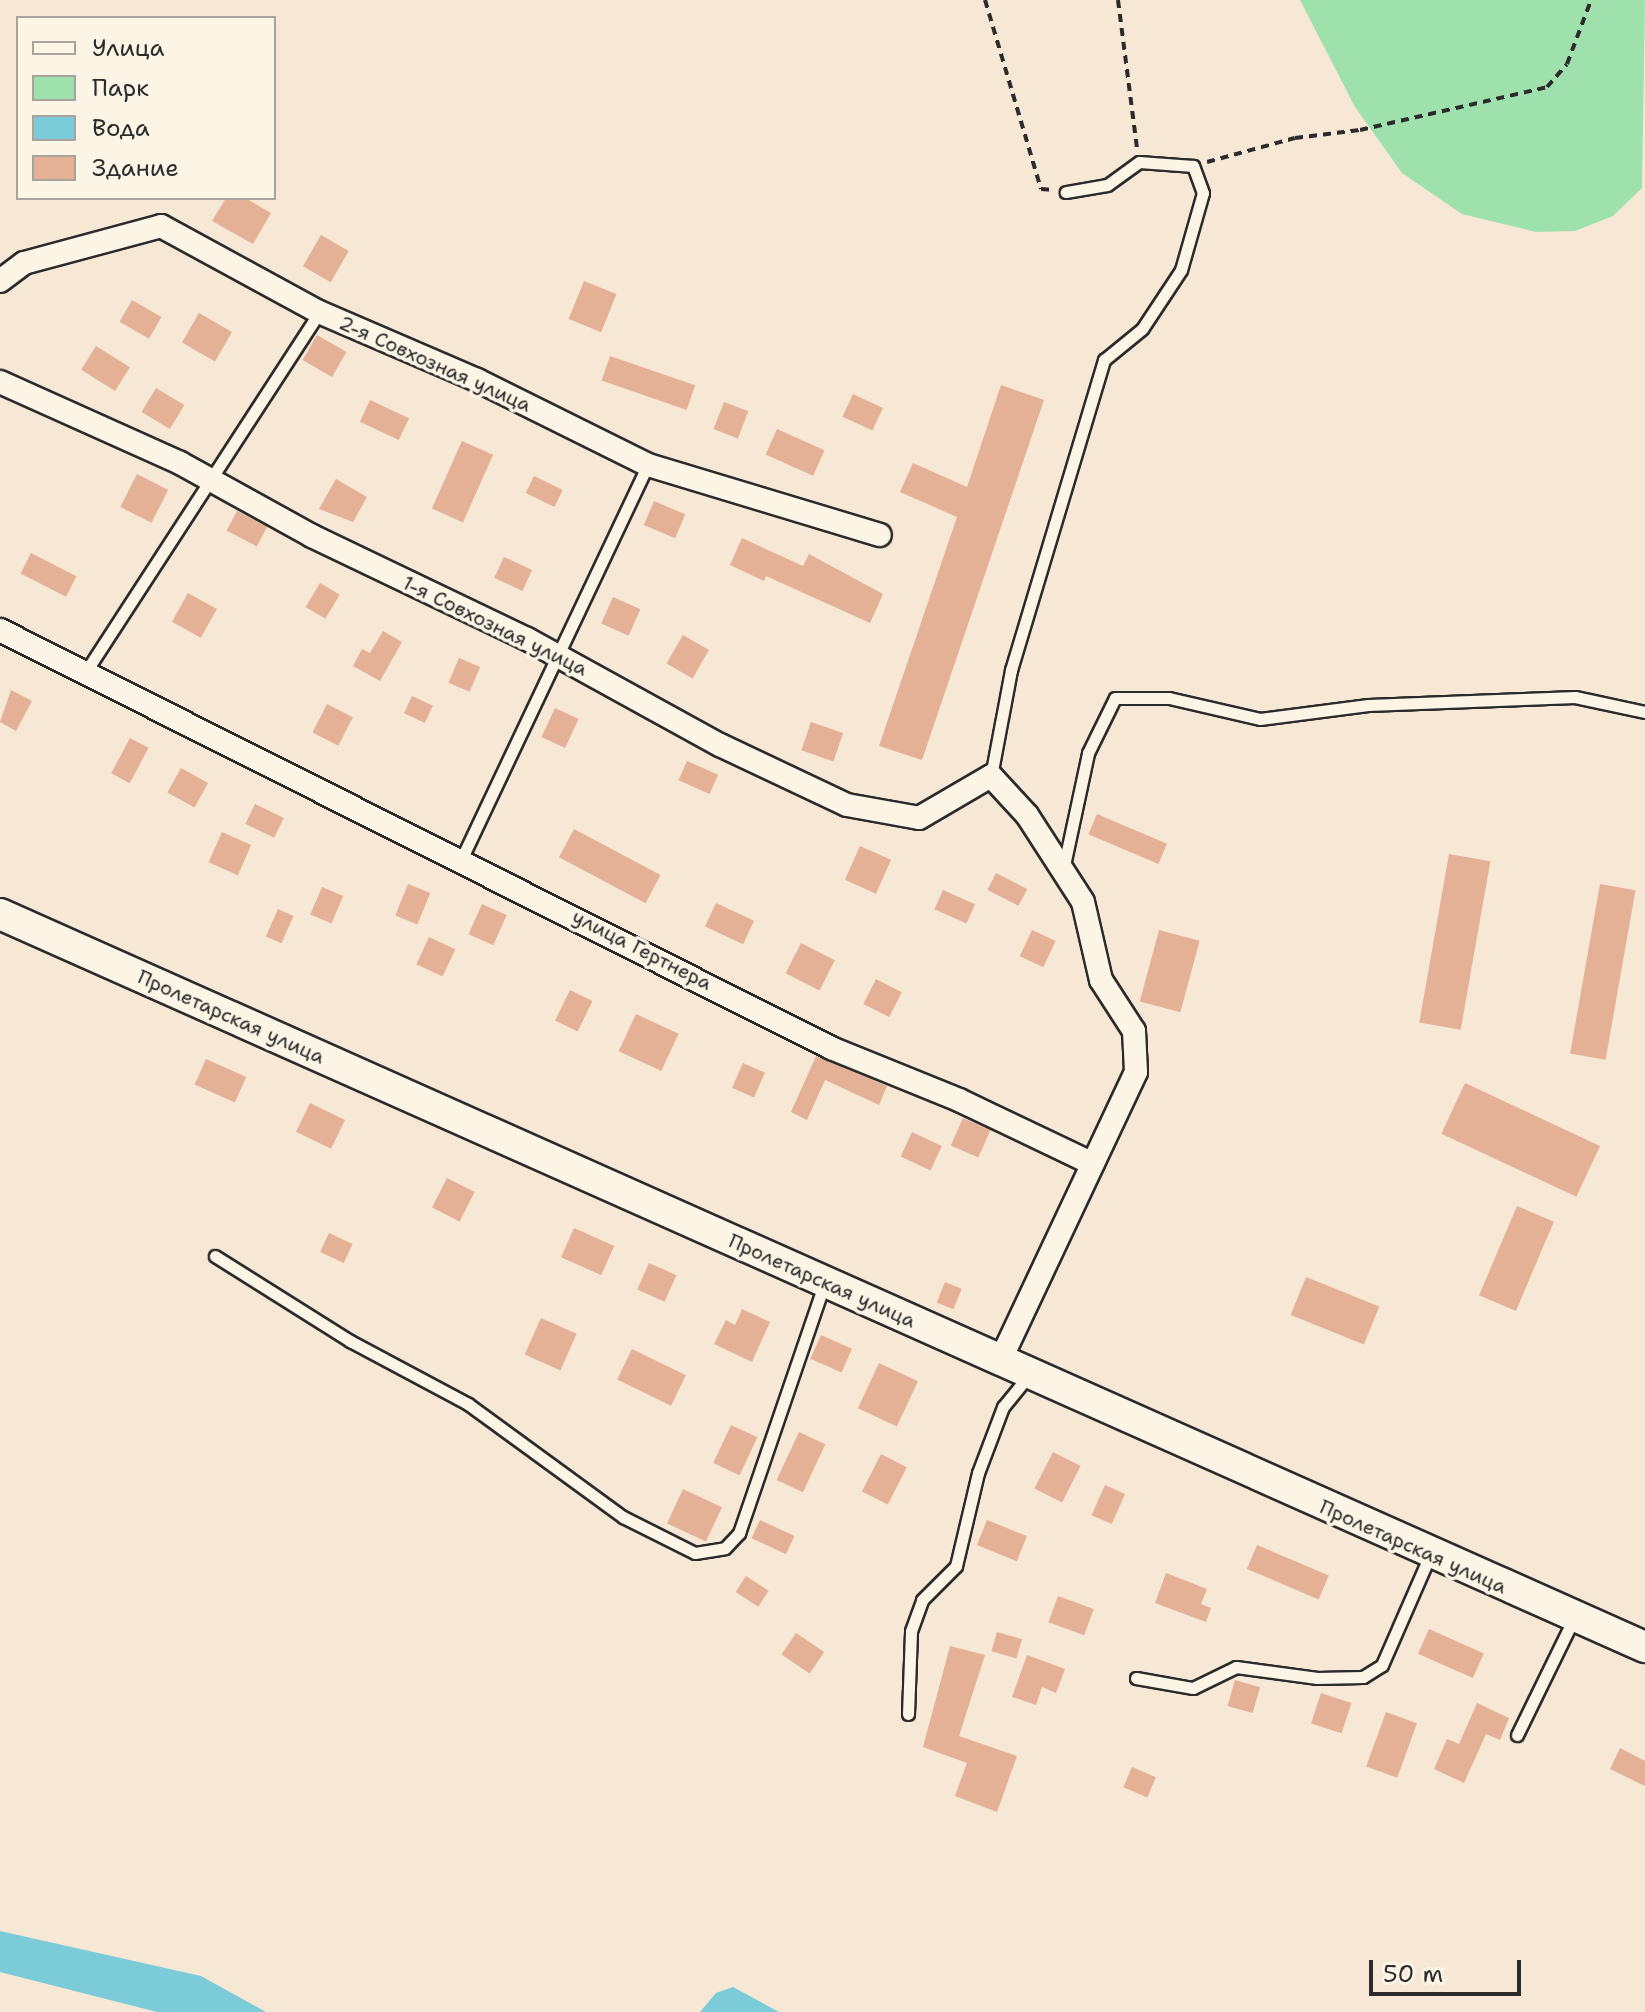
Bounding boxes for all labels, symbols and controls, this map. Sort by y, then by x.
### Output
legend [16,16,276,200]
text: Улица [92,32,165,64]
text: Парк [92,72,149,104]
text: Вода [92,112,150,144]
text: Здание [92,152,179,184]
street label: 2-я Совхозная улица [335,311,535,417]
street label: 1-я Совхозная улица [399,571,591,681]
street label: улица Гертнера [568,904,716,996]
street label: Пролетарская улица [134,965,328,1069]
street label: Пролетарская улица [725,1229,919,1333]
street label: Пролетарская улица [1316,1495,1510,1599]
scale bar [1373,1944,1525,1994]
text: 50 m [1383,1958,1443,1990]

